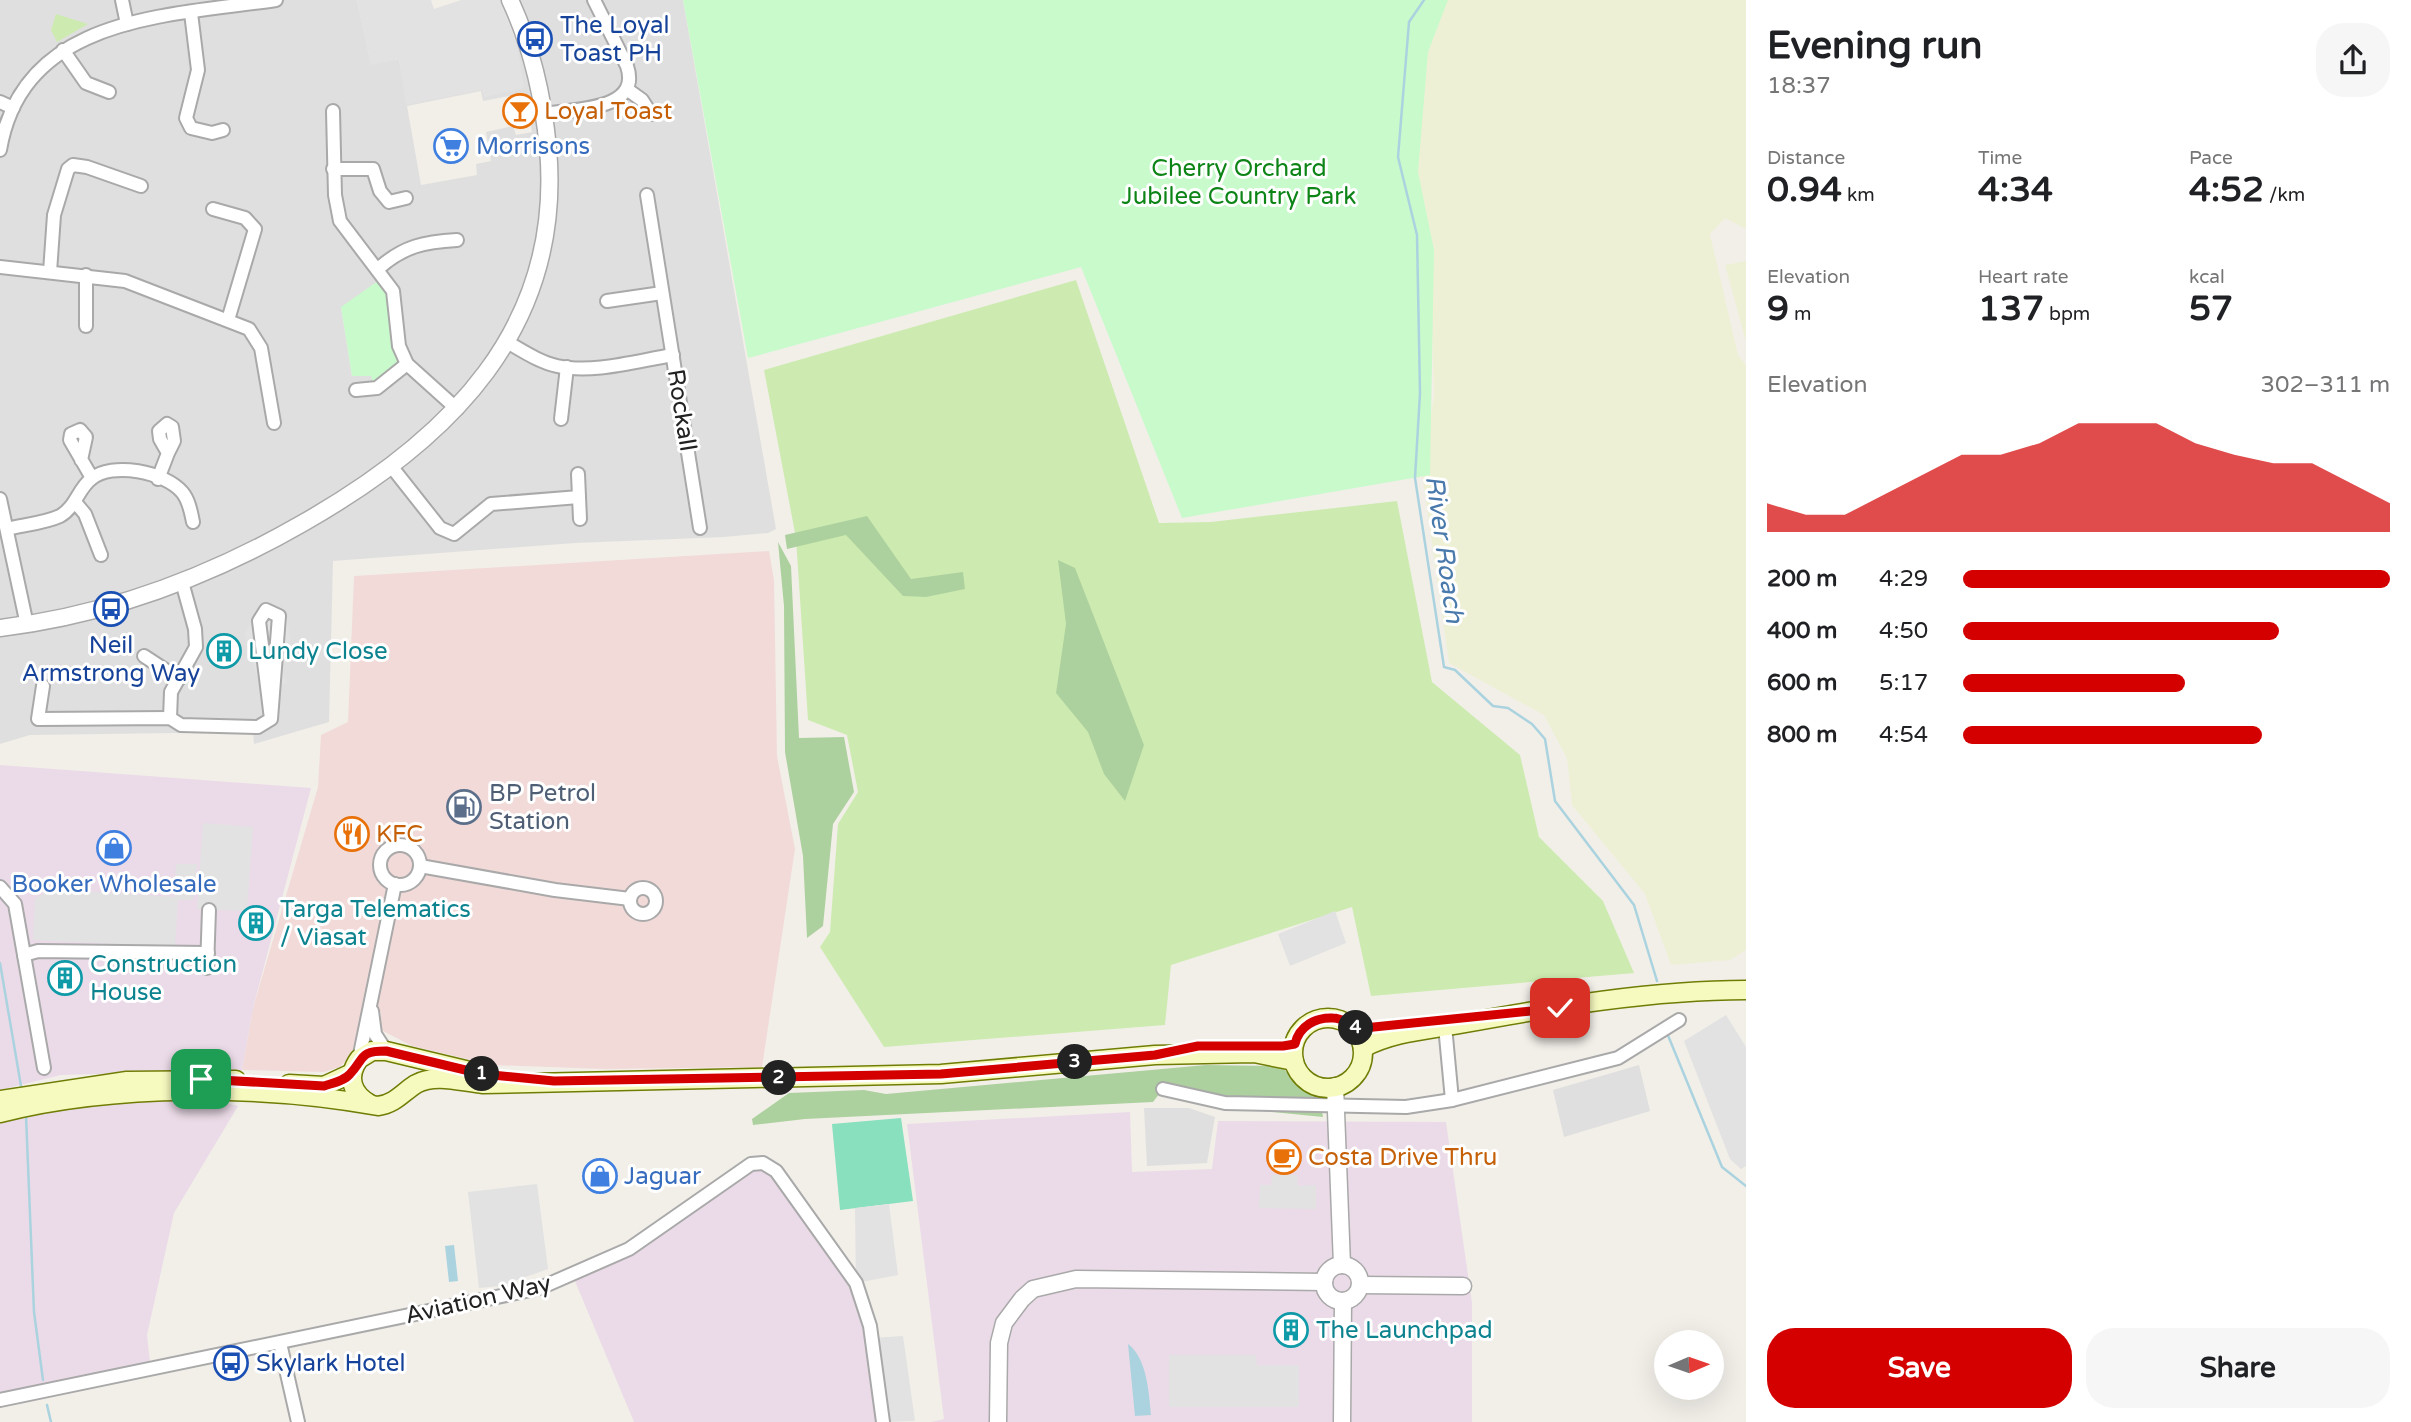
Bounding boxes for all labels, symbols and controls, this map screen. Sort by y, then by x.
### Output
place label: The Loyal Toast PH [560,11,669,68]
bus stop icon: The Loyal Toast PH [516,20,554,58]
text: Evening run [1767,23,1982,69]
button: share [2316,23,2390,97]
text: 18:37 [1767,72,1831,100]
bar icon: Loyal Toast [501,92,539,130]
place label: Loyal Toast [544,97,672,126]
supermarket icon: Morrisons [432,127,470,165]
place label: Morrisons [476,132,590,161]
text: Distance [1767,147,1845,169]
text: Time [1978,147,2022,169]
text: Pace [2189,147,2233,169]
park label: Cherry Orchard Jubilee Country Park [1122,154,1356,211]
text: 0.94 [1767,169,1842,211]
text: 4:34 [1978,169,2053,211]
text: 4:52 [2189,169,2264,211]
text: km [1842,184,1875,206]
text: /km [2264,184,2305,206]
text: Elevation [1767,266,1850,288]
text: Heart rate [1978,266,2069,288]
text: kcal [2189,266,2225,288]
text: 9 [1767,288,1789,330]
text: 137 [1978,288,2044,330]
text: 57 [2189,288,2233,330]
text: m [1789,303,1811,325]
text: bpm [2044,303,2090,325]
street label: Rockall [661,367,702,453]
text: Elevation [1767,371,1868,399]
text: 302–311 m [2261,371,2390,399]
water label: River Roach [1419,473,1470,626]
text: 200 m [1767,565,1837,593]
text: 4:29 [1879,565,1928,593]
bus stop icon: Neil Armstrong Way [92,590,130,628]
text: 400 m [1767,617,1837,645]
text: 4:50 [1879,617,1928,645]
place label: Neil Armstrong Way [22,631,200,688]
building icon: Lundy Close [205,632,243,670]
place label: Lundy Close [248,637,388,666]
text: 600 m [1767,669,1837,697]
text: 5:17 [1879,669,1928,697]
text: 800 m [1767,721,1837,749]
text: 4:54 [1879,721,1928,749]
place label: BP Petrol Station [489,779,596,836]
fuel station icon: BP Petrol Station [445,788,483,826]
restaurant icon: KFC [333,815,371,853]
place label: KFC [376,820,423,849]
shop icon: Booker Wholesale [95,829,133,867]
place label: Booker Wholesale [11,870,217,899]
place label: Targa Telematics / Viasat [280,895,471,952]
building icon: Targa Telematics / Viasat [237,904,275,942]
place label: Construction House [90,950,237,1007]
building icon: Construction House [46,959,84,997]
pin [1530,978,1590,1038]
icon: check [1541,989,1579,1027]
pin: 4 [1338,1010,1374,1046]
text: 4 [1350,1016,1361,1038]
pin: 3 [1058,1044,1092,1080]
pin [171,1049,231,1109]
text: 3 [1069,1050,1080,1072]
pin: 1 [464,1056,500,1092]
icon: arrive [182,1060,220,1098]
pin: 2 [762,1060,796,1096]
text: 1 [476,1062,487,1084]
text: 2 [773,1066,784,1088]
cafe icon: Costa Drive Thru [1265,1138,1303,1176]
place label: Costa Drive Thru [1308,1143,1497,1172]
shop icon: Jaguar [581,1157,619,1195]
place label: Jaguar [624,1162,702,1191]
street label: Aviation Way [402,1269,554,1330]
building icon: The Launchpad [1272,1311,1310,1349]
place label: The Launchpad [1316,1316,1493,1345]
button: Save [1767,1328,2072,1408]
button: Share [2086,1328,2390,1408]
north arrow [1654,1330,1724,1400]
map controls [1654,1330,1724,1400]
bus stop icon: Skylark Hotel [212,1344,250,1382]
place label: Skylark Hotel [256,1349,405,1378]

